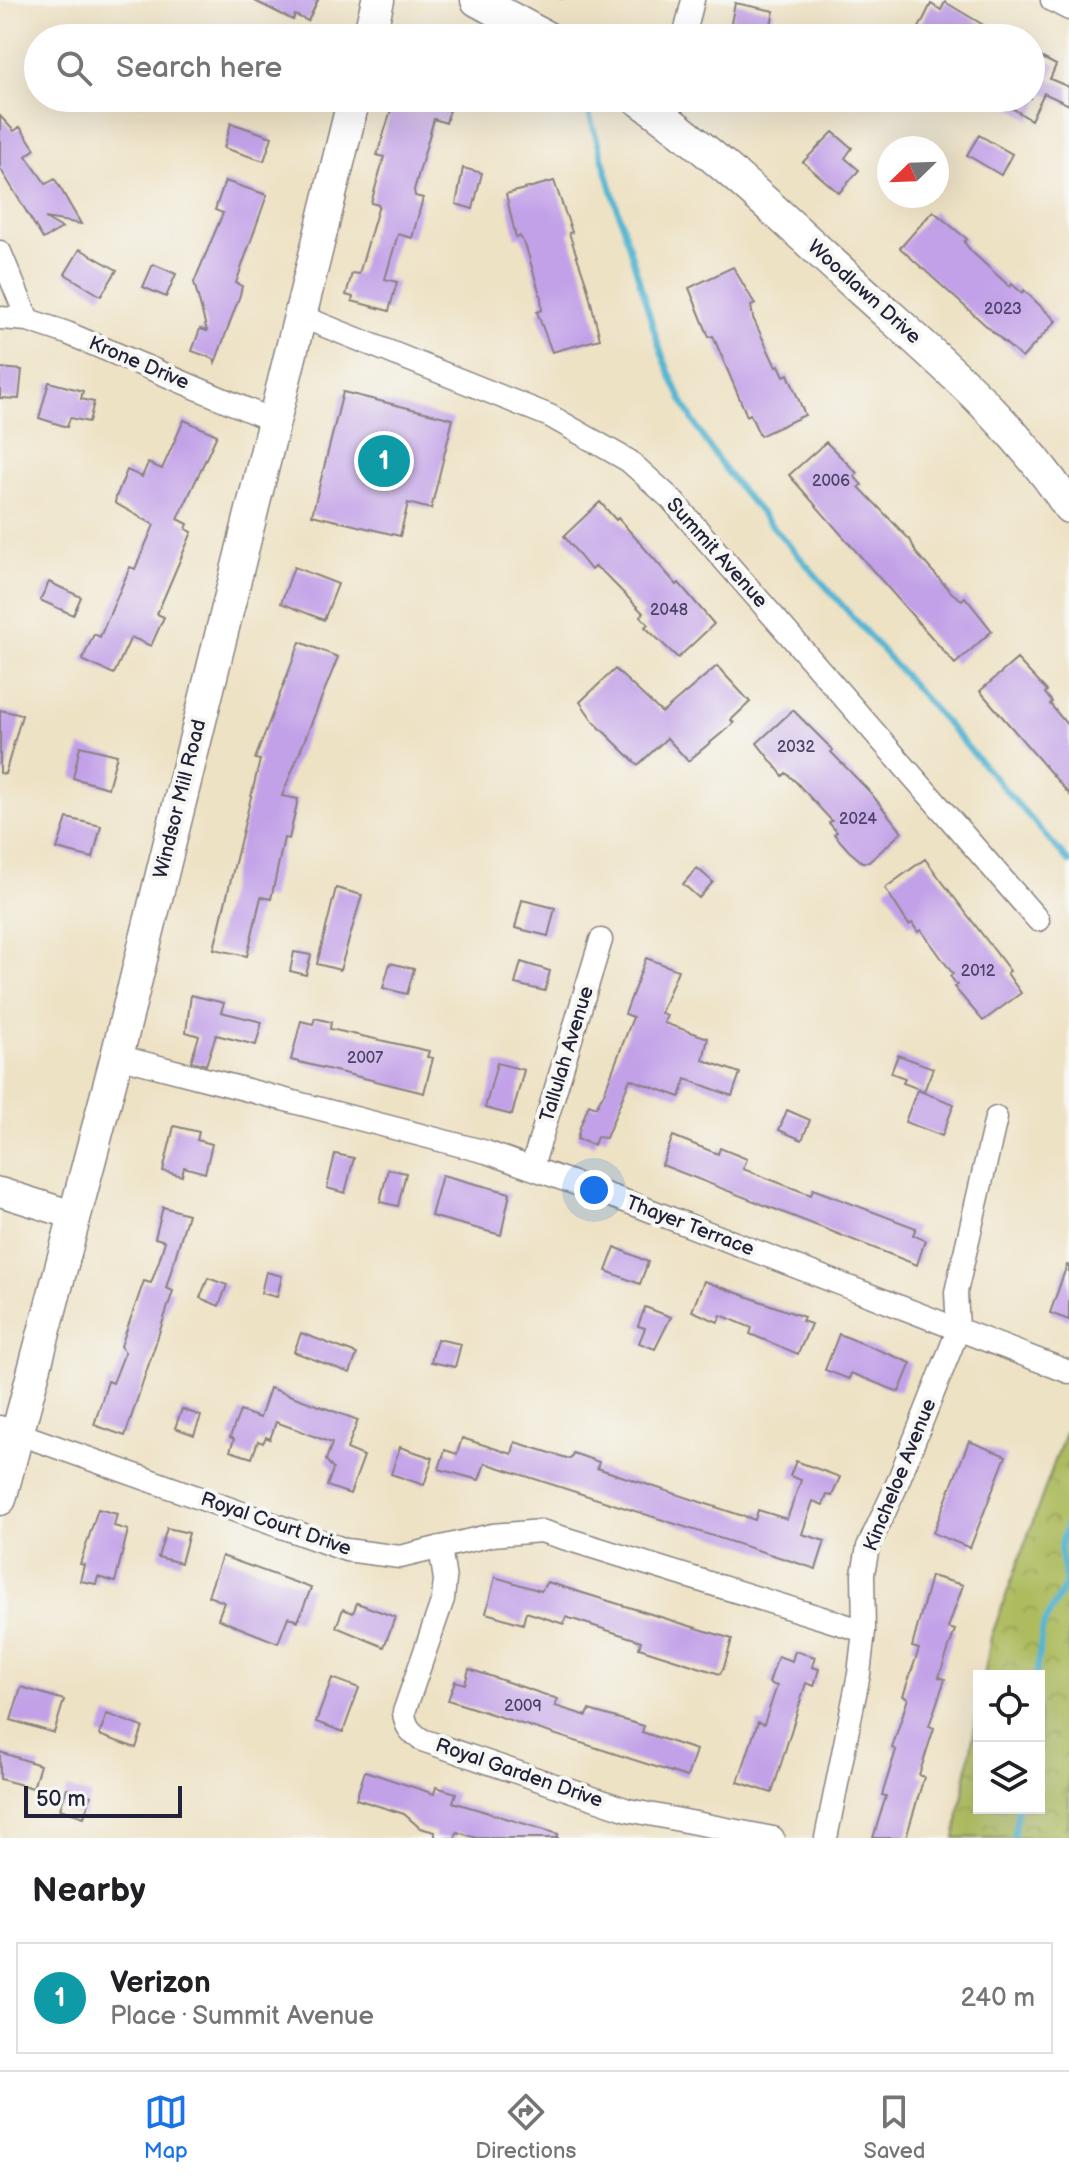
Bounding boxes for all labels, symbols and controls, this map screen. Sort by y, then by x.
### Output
search box [24,24,1045,112]
icon: search [52,46,96,90]
text: Search here [116,50,282,86]
north arrow [877,136,949,208]
street label: Woodlawn Drive [802,235,926,349]
house number: 2023 [984,300,1022,319]
street label: Krone Drive [85,331,193,395]
pin: 1 [358,431,410,491]
house number: 2006 [812,472,850,491]
street label: Summit Avenue [661,493,773,613]
house number: 2048 [650,601,688,620]
street label: Windsor Mill Road [149,717,211,881]
house number: 2032 [777,738,816,757]
house number: 2024 [839,810,877,829]
house number: 2012 [961,962,996,981]
street label: Tallulah Avenue [535,983,599,1125]
house number: 2007 [347,1049,383,1068]
your location [574,1170,614,1210]
street label: Thayer Terrace [623,1191,758,1261]
street label: Kincheloe Avenue [858,1395,942,1555]
street label: Royal Court Drive [198,1487,355,1561]
map controls [973,1670,1045,1814]
button: locate [973,1670,1045,1742]
house number: 2009 [504,1697,542,1716]
street label: Royal Garden Drive [432,1733,606,1813]
button: layers [973,1742,1045,1814]
scale bar [24,1782,182,1818]
text: 50 m [36,1786,86,1813]
text: Nearby [32,1870,146,1911]
text: Verizon [110,1965,211,2001]
text: 1 [55,1983,65,2014]
text: 240 m [960,1983,1035,2014]
text: Place · Summit Avenue [110,2001,374,2032]
tab: Map [144,2090,188,2165]
tab: Directions [475,2090,576,2165]
tab: Saved [864,2090,925,2165]

